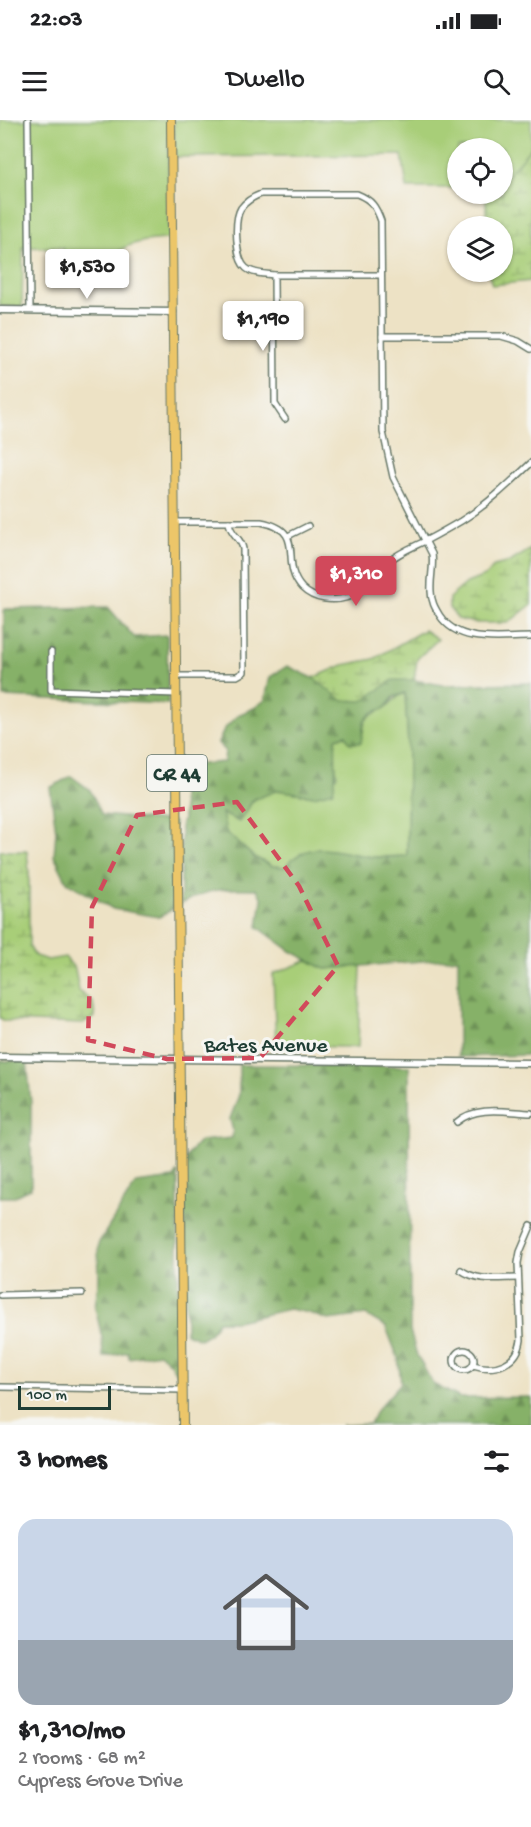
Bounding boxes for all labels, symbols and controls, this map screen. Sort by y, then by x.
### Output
text: 22:03 [30,8,82,34]
icon: menu [18,65,51,98]
text: Dwello [226,65,305,97]
icon: search [480,65,513,98]
map controls [447,138,513,282]
button: locate [447,138,513,204]
button: layers [447,216,513,282]
pin: $1,530 [38,249,136,300]
text: $1,530 [59,257,115,280]
pin: $1,190 [214,301,312,352]
text: $1,190 [237,309,289,332]
pin: $1,310 [307,556,405,607]
text: $1,310 [329,564,383,587]
road number: CR 44 [147,755,207,791]
street label: Bates Avenue [203,1034,328,1060]
scale bar [18,1383,111,1410]
text: 100 m [27,1387,67,1406]
icon: filters [480,1445,513,1478]
text: 3 homes [18,1446,107,1477]
icon: home [212,1558,320,1666]
text: $1,310/mo [18,1717,125,1748]
text: 2 rooms · 68 m² [18,1748,146,1771]
text: Cypress Grove Drive [18,1771,183,1794]

